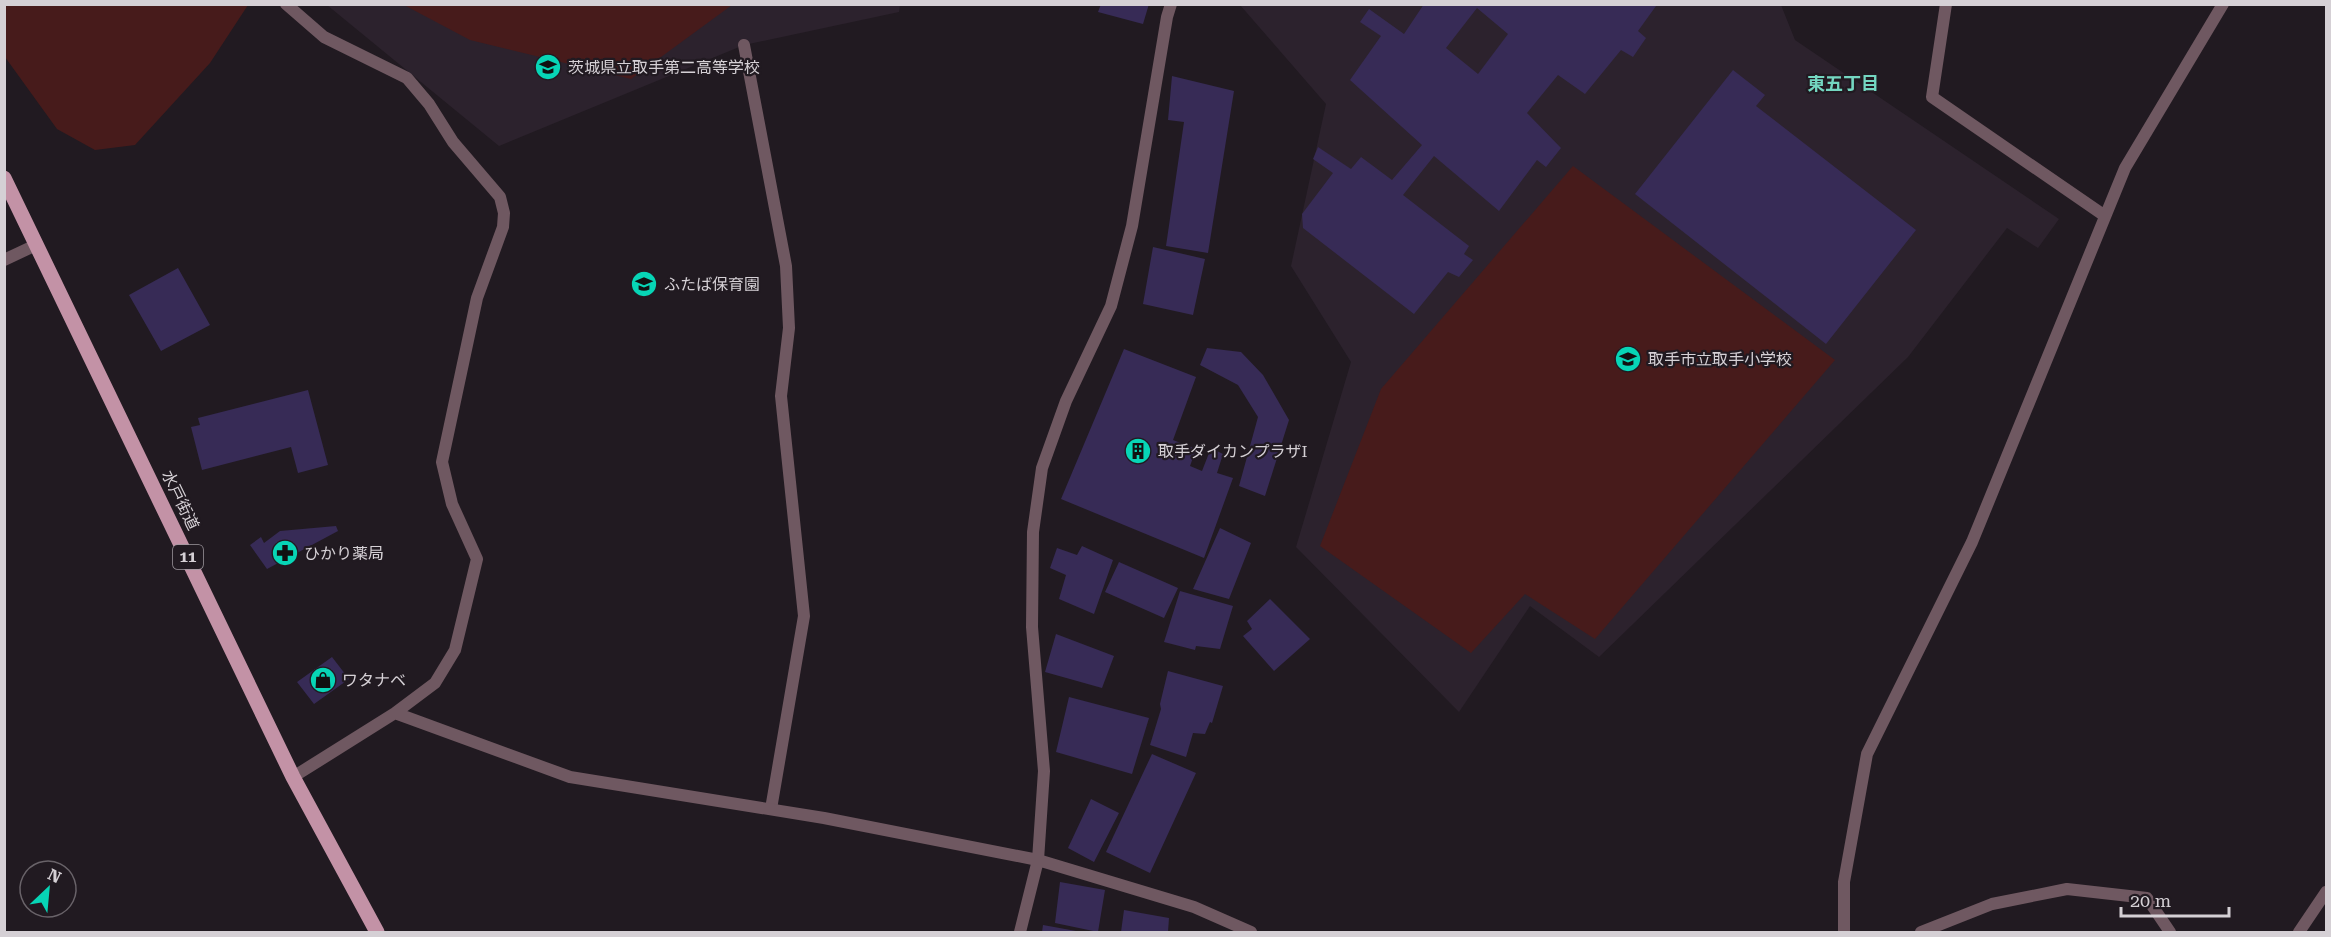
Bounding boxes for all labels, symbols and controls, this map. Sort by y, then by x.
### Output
school or university icon: 茨城県立取手第二高等学校 [533,52,563,82]
place label: 茨城県立取手第二高等学校 [568,58,760,77]
district label: 東五丁目 [1807,73,1879,94]
school or university icon: ふたば保育園 [629,269,659,299]
place label: ふたば保育園 [664,275,760,294]
school or university icon: 取手市立取手小学校 [1613,344,1643,374]
place label: 取手市立取手小学校 [1648,350,1792,369]
building icon: 取手ダイカンプラザI [1123,436,1153,466]
place label: 取手ダイカンプラザI [1158,442,1308,461]
street label: 水戸街道 [158,467,203,533]
pharmacy icon: ひかり薬局 [270,538,300,568]
place label: ひかり薬局 [304,544,384,563]
road number: 11 [173,545,203,569]
shop icon: ワタナベ [308,665,338,695]
place label: ワタナベ [342,671,406,690]
north arrow [18,859,78,919]
text: N [45,865,64,887]
scale bar [2121,880,2229,918]
text: 20 m [2130,890,2171,911]

